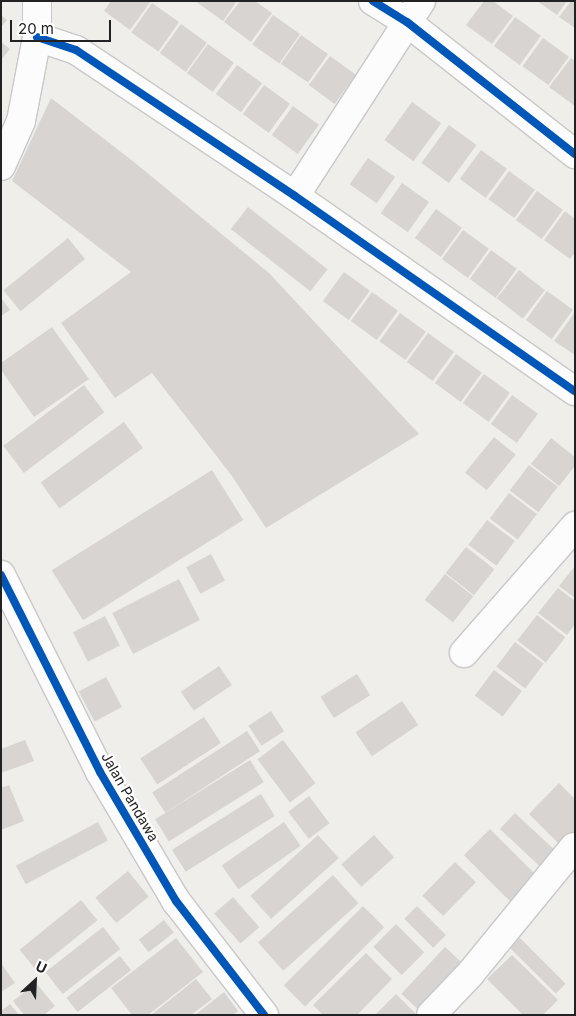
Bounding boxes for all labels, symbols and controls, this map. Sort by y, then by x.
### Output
scale bar [12,10,114,42]
text: 20 m [18,19,54,38]
street label: Jalan Pandawa [98,749,162,845]
north arrow [10,956,60,1006]
text: U [33,957,50,977]

